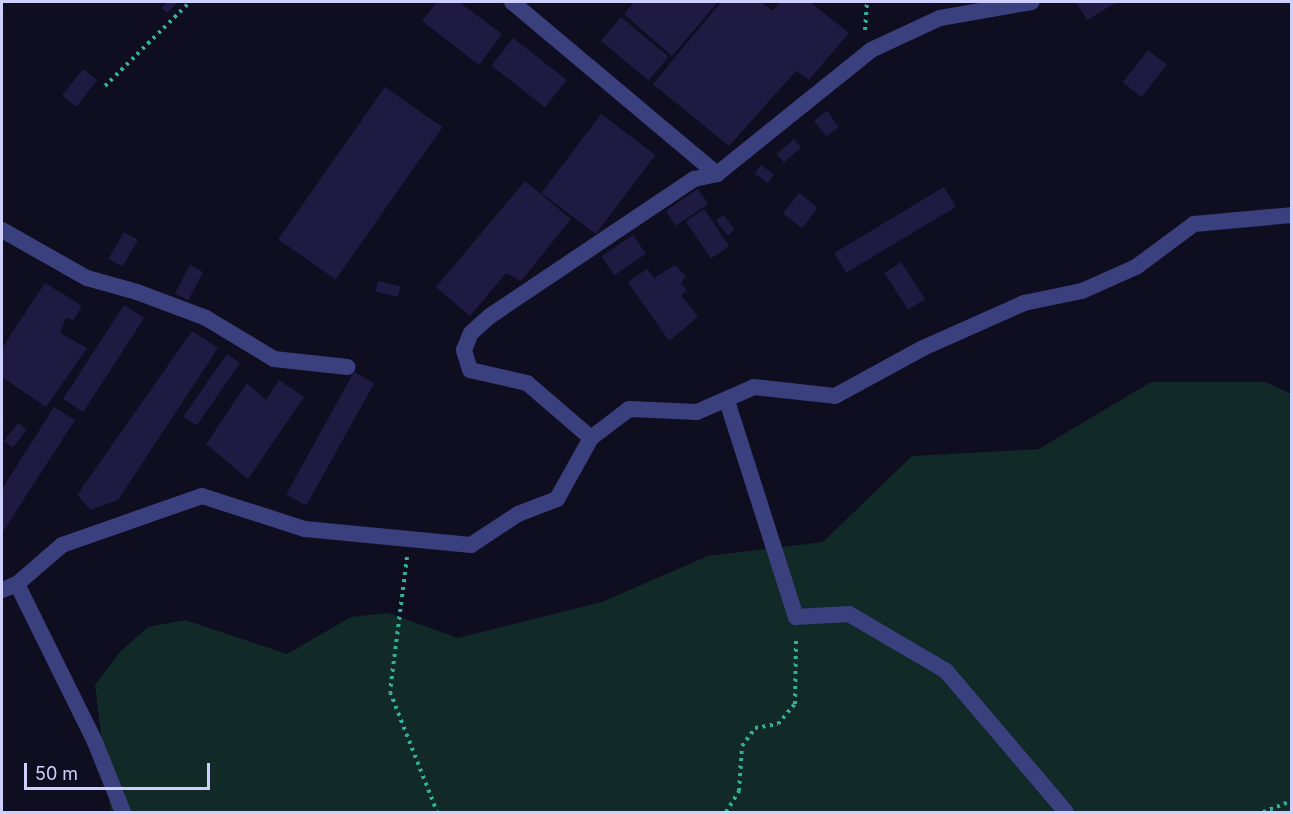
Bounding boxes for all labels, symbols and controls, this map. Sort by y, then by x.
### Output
scale bar [27,751,213,789]
text: 50 m [35,763,78,784]

